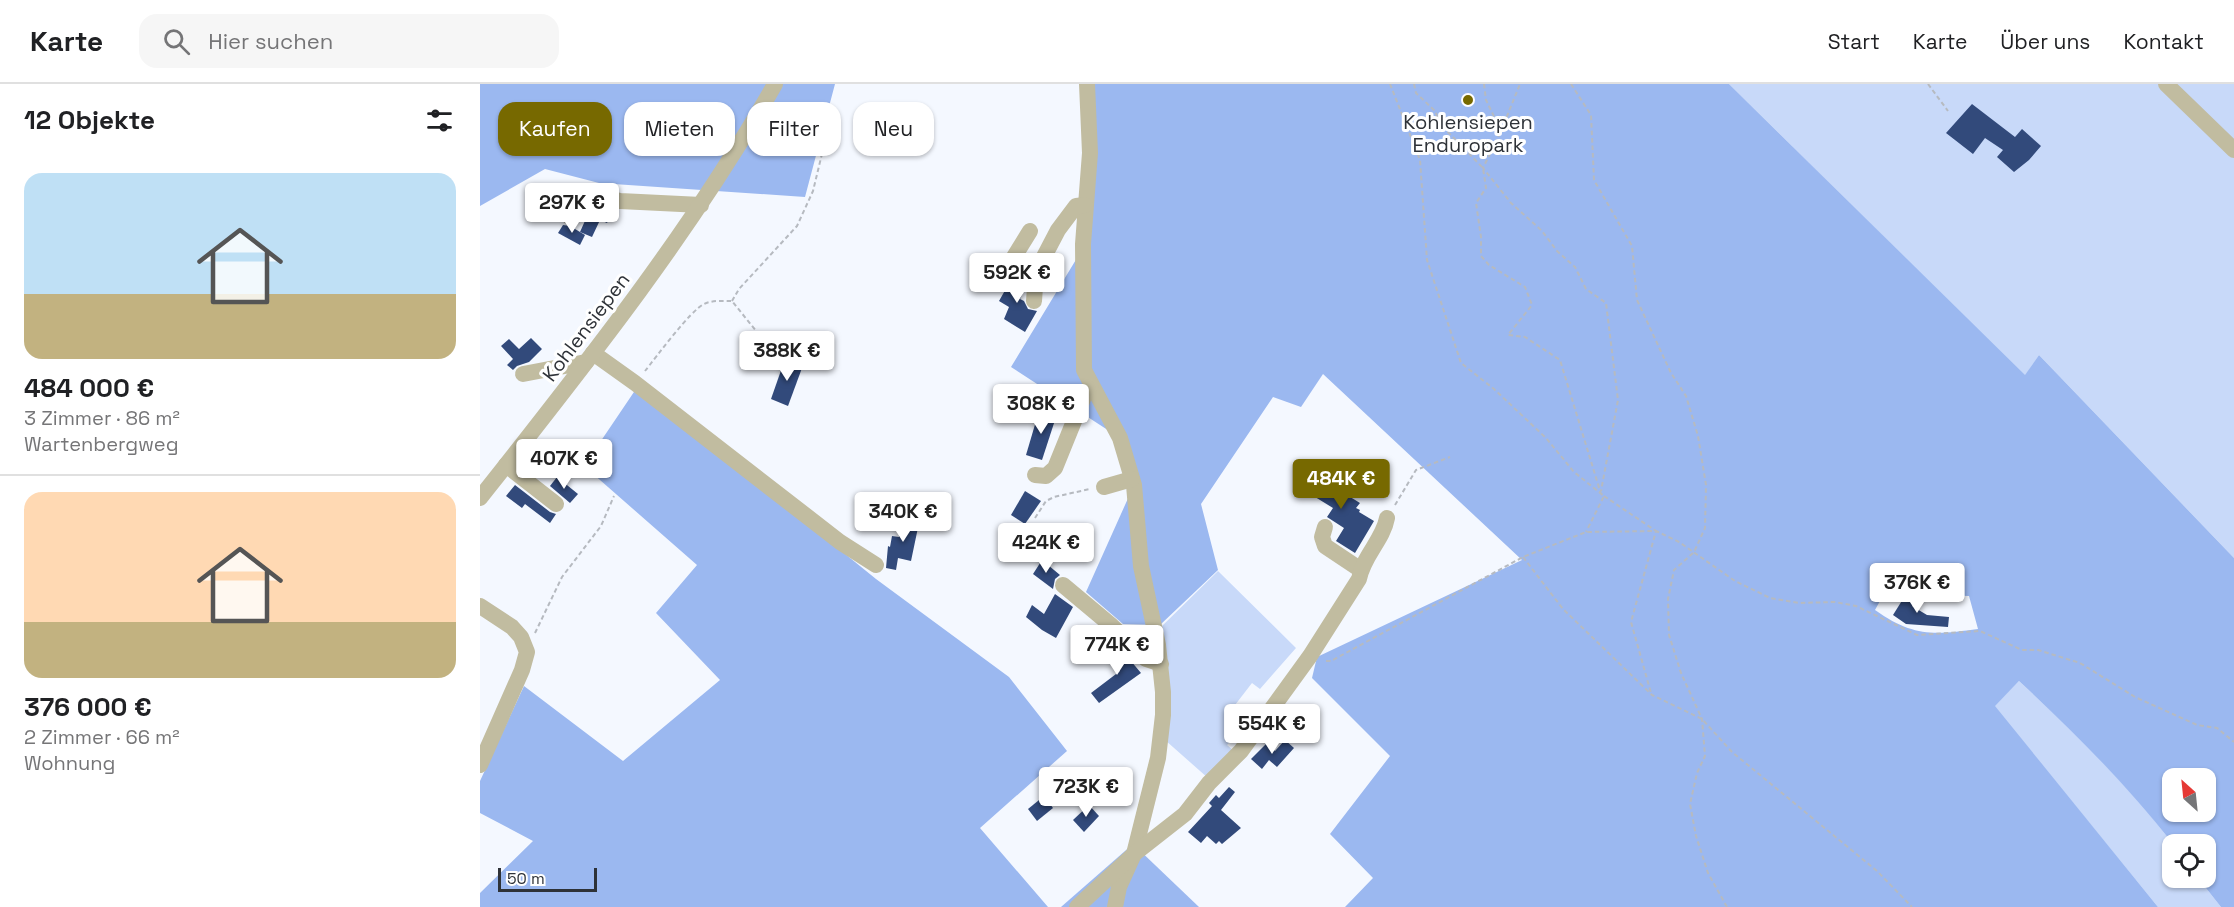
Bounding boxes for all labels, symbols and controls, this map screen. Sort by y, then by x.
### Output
search box [139,14,559,68]
text: Karte [30,23,103,59]
icon: search [160,25,193,58]
text: Hier suchen [208,27,333,55]
text: Start [1828,28,1880,55]
text: Karte [1913,28,1967,55]
text: Über uns [2000,28,2090,55]
text: Kontakt [2123,28,2204,55]
marker: Kohlensiepen Enduropark [1461,93,1475,107]
chip: Kaufen [498,102,612,156]
chip: Mieten [624,102,735,156]
chip: Filter [747,102,841,156]
chip: Neu [853,102,934,156]
text: 12 Objekte [24,103,155,137]
icon: filters [423,104,456,137]
place label: Kohlensiepen Enduropark [1403,109,1533,158]
pin: 297K € [523,183,621,234]
text: 297K € [539,189,605,215]
icon: home [186,212,294,320]
pin: 592K € [968,253,1066,304]
text: 592K € [983,259,1051,285]
street label: Kohlensiepen [537,267,635,387]
pin: 388K € [738,331,836,382]
text: 388K € [753,337,821,363]
text: 484 000 € [24,371,154,405]
pin: 308K € [992,384,1090,435]
text: 308K € [1007,390,1075,416]
text: 3 Zimmer · 86 m² [24,405,180,431]
text: Wartenbergweg [24,431,179,457]
pin: 407K € [515,439,613,490]
text: 407K € [530,445,598,471]
pin: 484K € [1292,459,1390,510]
text: 484K € [1307,465,1375,491]
pin: 340K € [854,492,952,543]
text: 340K € [869,498,938,524]
pin: 424K € [997,523,1095,574]
text: 424K € [1012,529,1080,555]
icon: home [186,531,294,639]
pin: 376K € [1868,563,1966,614]
text: 376K € [1884,569,1950,595]
pin: 774K € [1068,625,1166,676]
text: 774K € [1084,631,1150,657]
text: 376 000 € [24,690,152,724]
pin: 554K € [1223,704,1321,755]
text: 554K € [1238,710,1306,736]
text: 2 Zimmer · 66 m² [24,724,180,750]
text: Wohnung [24,750,115,776]
pin: 723K € [1037,767,1135,818]
north arrow [2162,768,2216,822]
map controls [2162,768,2216,888]
text: 723K € [1053,773,1119,799]
button: locate [2162,834,2216,888]
scale bar [498,865,597,892]
text: 50 m [507,868,545,889]

